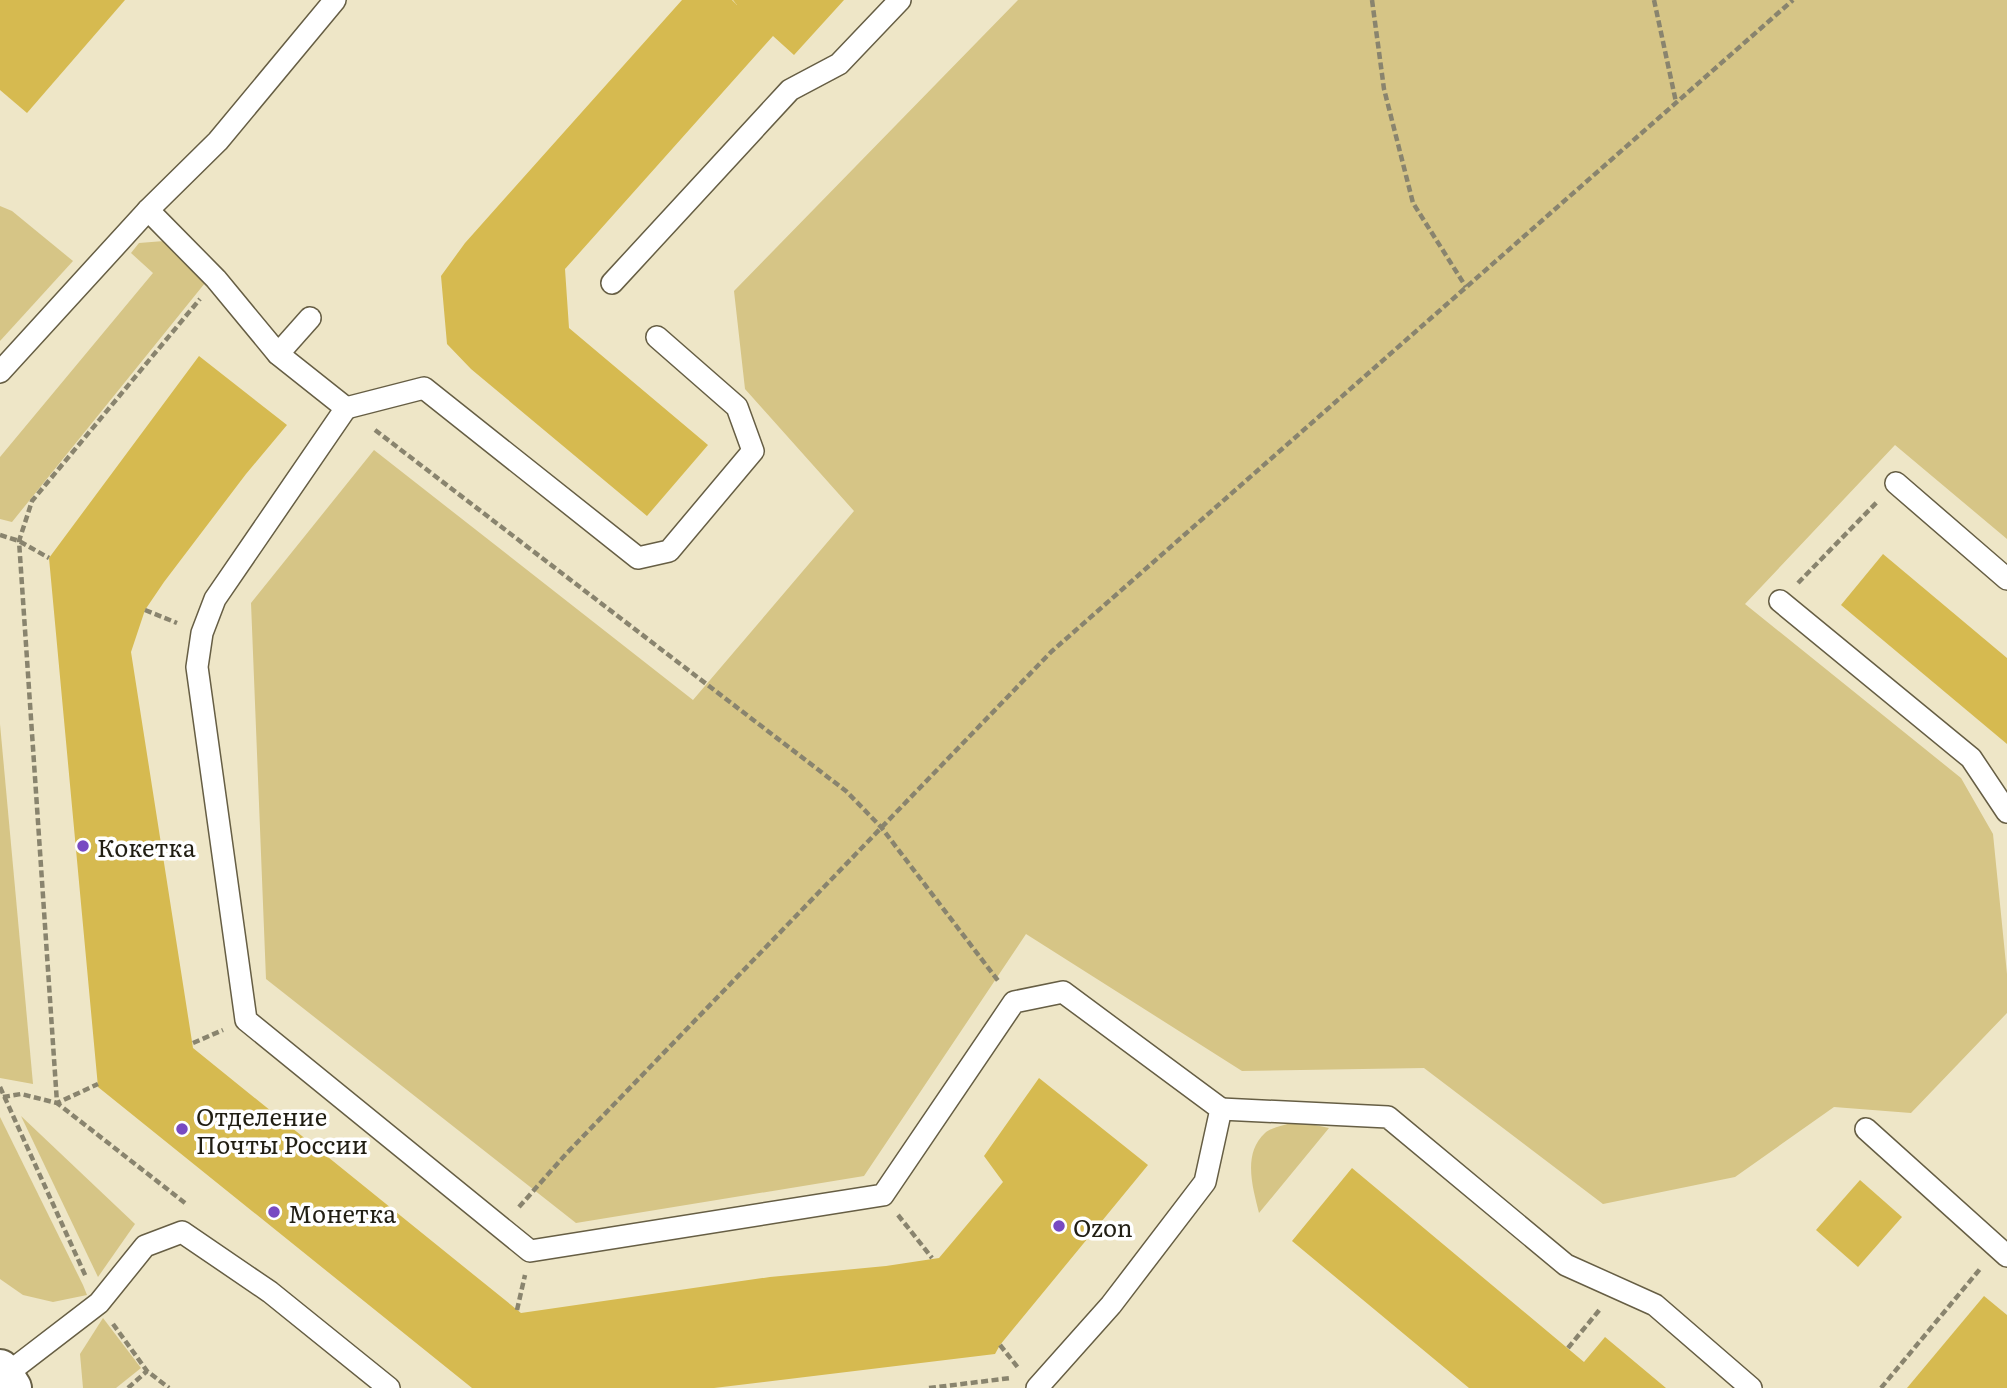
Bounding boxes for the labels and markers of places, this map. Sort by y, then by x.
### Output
place label: Кокетка [97,829,196,864]
marker: Кокетка [75,838,91,854]
place label: Отделение Почты России [196,1098,368,1161]
marker: Отделение Почты России [174,1121,190,1137]
place label: Монетка [288,1195,396,1230]
marker: Монетка [266,1204,282,1220]
place label: Ozon [1073,1209,1133,1244]
marker: Ozon [1051,1218,1067,1234]

